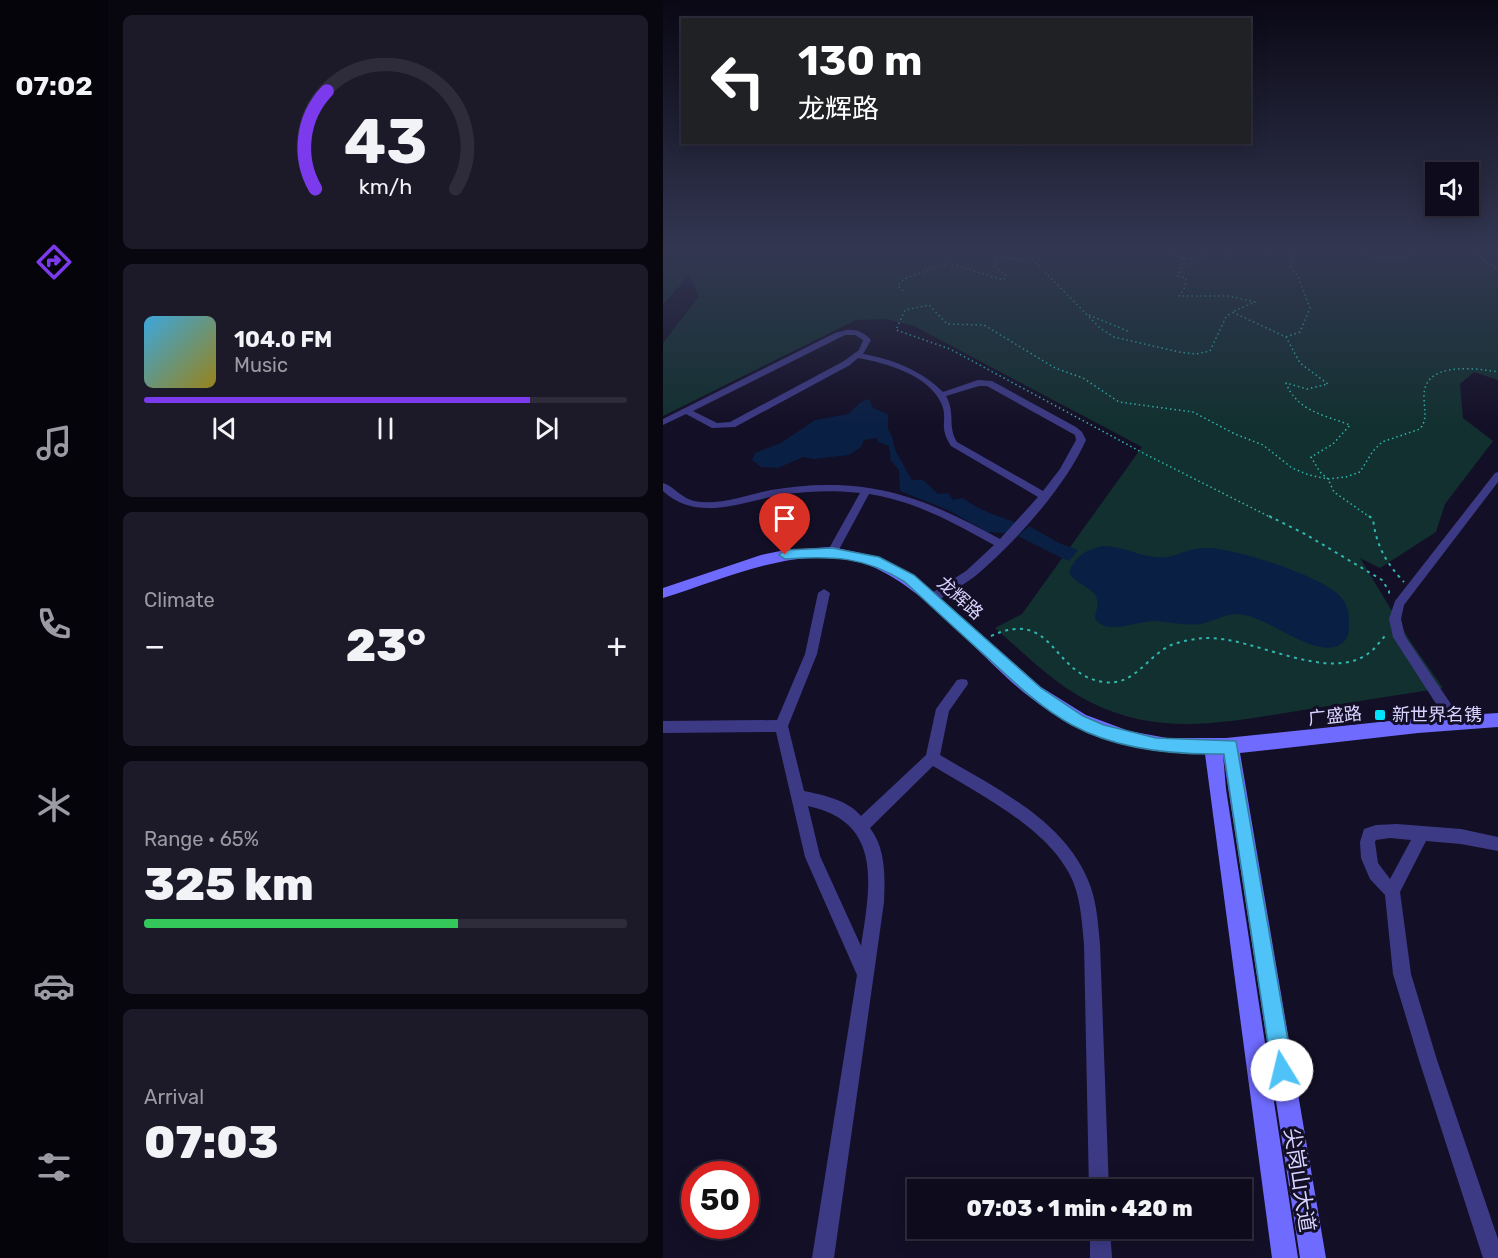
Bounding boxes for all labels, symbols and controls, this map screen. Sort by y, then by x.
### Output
text: 130 m [798,36,923,86]
icon: left [699,42,777,120]
text: 07:02 [15,70,93,102]
text: 龙辉路 [798,93,879,125]
text: 43 [344,105,427,179]
map controls [1425,162,1479,216]
button: sound [1425,162,1479,216]
text: km/h [359,174,412,199]
icon: directions [33,241,75,283]
text: 104.0 FM [234,326,332,353]
text: Music [234,353,288,377]
icon: previous [208,412,241,445]
icon: pause [369,412,402,445]
icon: next [530,412,563,445]
icon: music [33,422,75,464]
pin [759,493,810,555]
icon: arrive [768,502,801,535]
street label: 龙辉路 [933,572,987,624]
text: Climate [144,588,215,612]
icon: phone [33,603,75,645]
text: 23° [346,619,426,672]
text: − [144,626,165,665]
text: + [606,626,627,665]
street label: 广盛路 [1307,702,1363,730]
place label: 新世界名镌 [1392,704,1482,726]
marker: 新世界名镌 [1373,708,1387,722]
icon: climate [33,784,75,826]
text: Range · 65% [144,827,259,851]
text: 325 km [144,858,314,911]
icon: car [33,965,75,1007]
position arrow [1250,1038,1314,1102]
text: Arrival [144,1085,204,1109]
text: 07:03 [144,1116,278,1169]
street label: 尖岗山大道 [1279,1126,1321,1234]
icon: filters [33,1146,75,1188]
speed limit sign: 50 [681,1161,759,1239]
text: 07:03 · 1 min · 420 m [966,1195,1193,1222]

